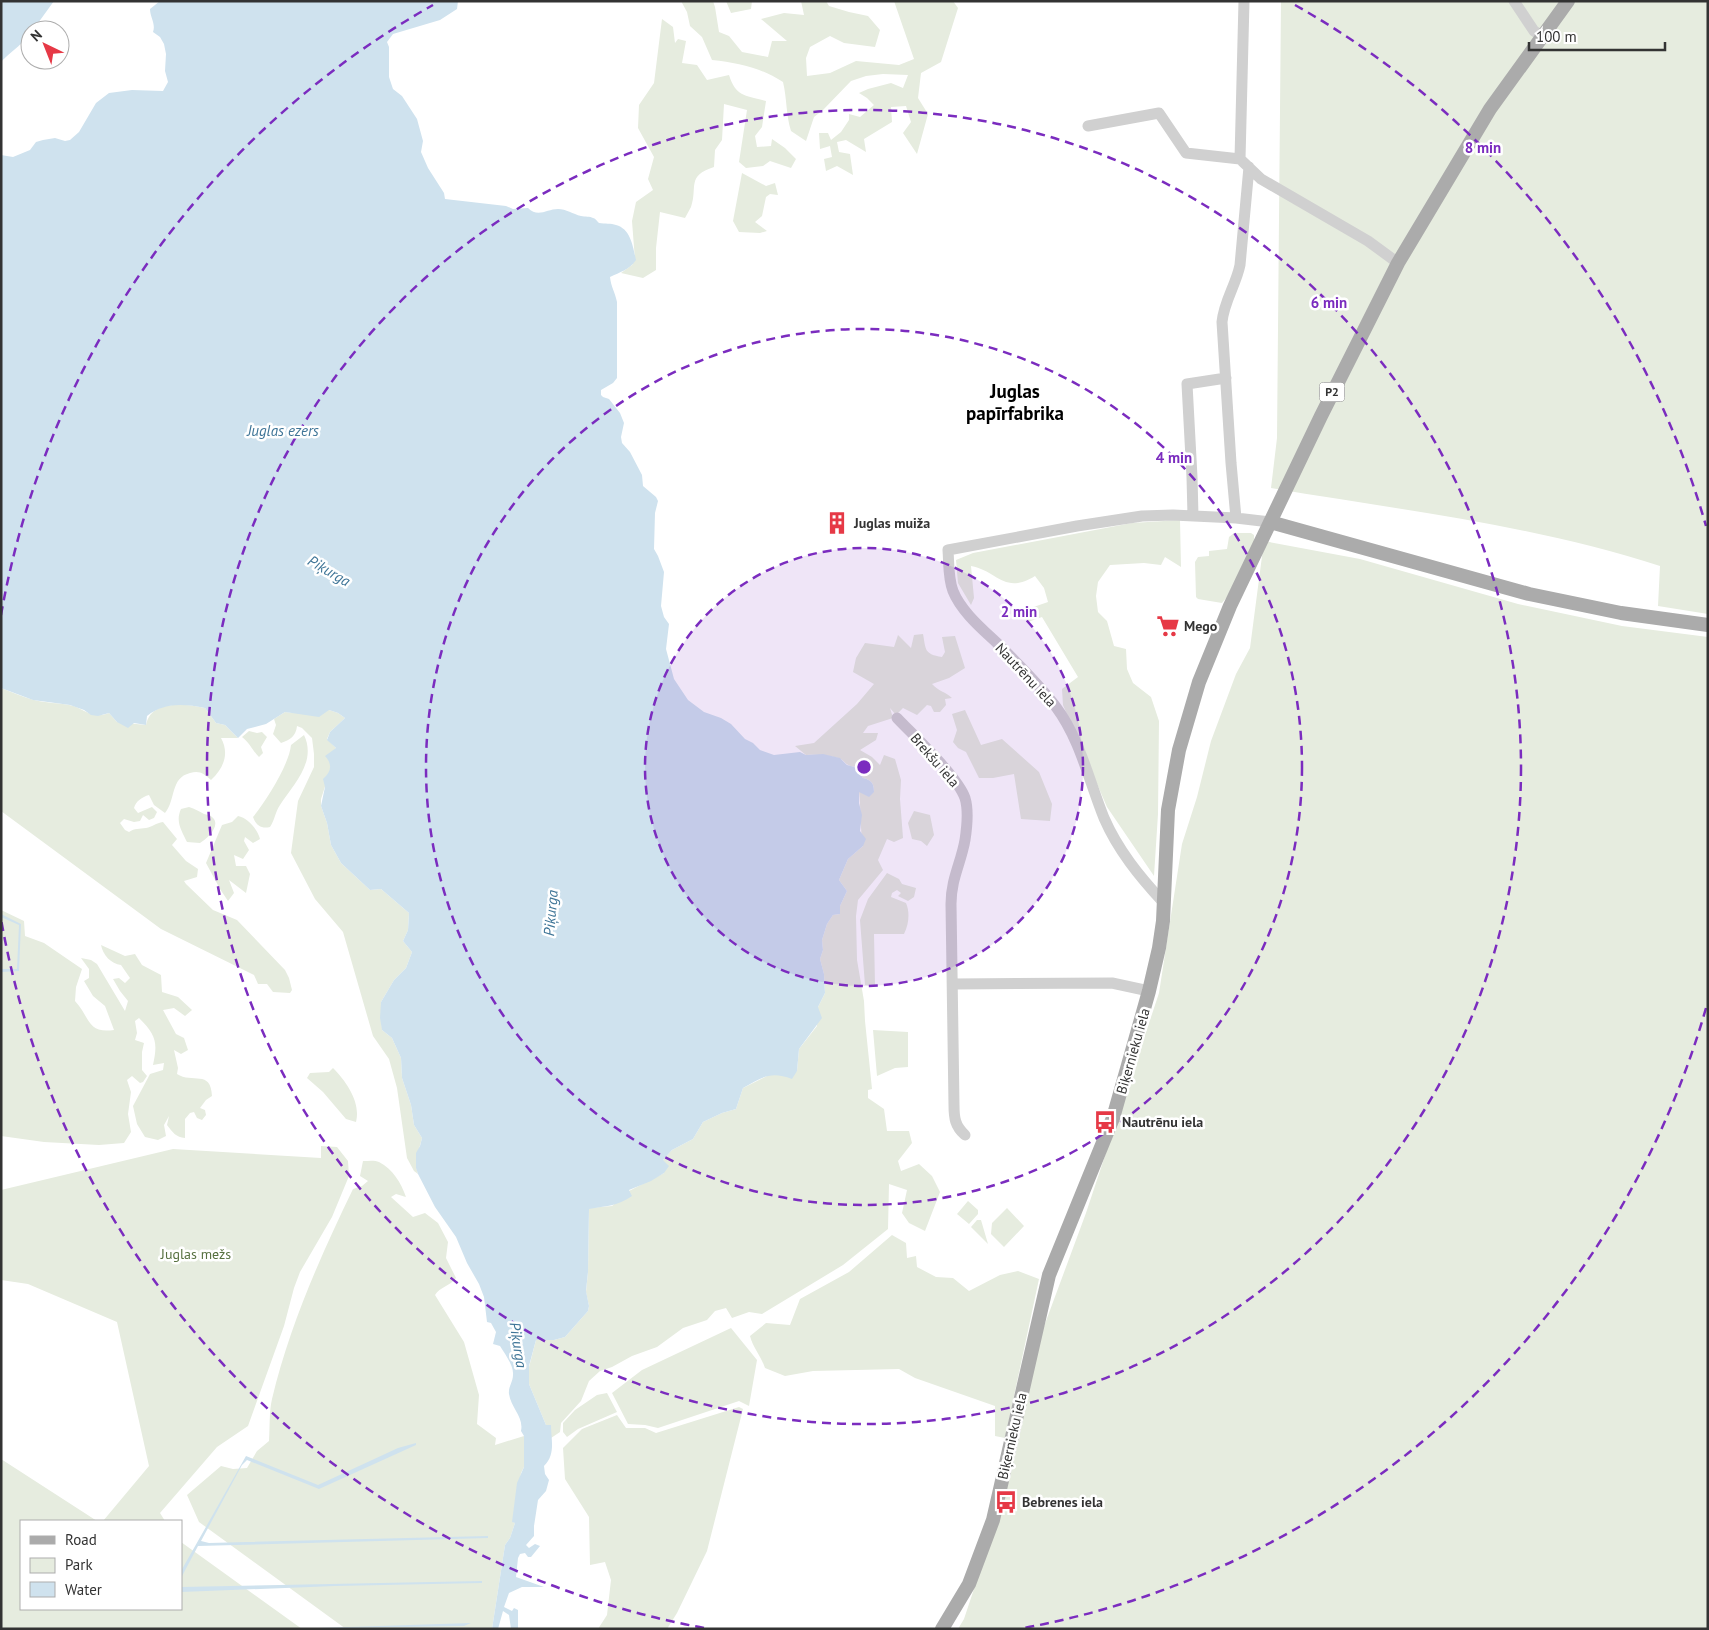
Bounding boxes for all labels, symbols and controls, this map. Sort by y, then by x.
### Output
north arrow [20,20,70,70]
scale bar [1529,20,1665,52]
text: N [27,26,46,45]
text: 100 m [1536,27,1577,46]
text: 8 min [1465,138,1501,157]
text: 6 min [1311,293,1347,312]
district label: Juglas papīrfabrika [966,379,1064,425]
road number: P2 [1320,382,1344,402]
water label: Juglas ezers [246,421,319,440]
text: 4 min [1156,448,1192,467]
building icon: Juglas muiža [824,510,850,536]
place label: Juglas muiža [853,514,930,532]
water label: Piķurga [305,551,355,591]
text: 2 min [1001,602,1037,621]
supermarket icon: Mego [1155,613,1181,639]
place label: Mego [1184,617,1218,635]
street label: Nautrēnu iela [992,639,1060,711]
street label: Brekšu iela [907,729,963,791]
centre of rings [855,758,873,776]
water label: Piķurga [539,889,562,937]
street label: Biķernieku iela [1112,1006,1154,1096]
bus stop icon: Nautrēnu iela [1092,1109,1118,1135]
place label: Nautrēnu iela [1122,1113,1203,1131]
park label: Juglas mežs [160,1245,231,1263]
water label: Piķurga [506,1321,532,1370]
street label: Biķernieku iela [993,1391,1031,1481]
bus stop icon: Bebrenes iela [993,1489,1019,1515]
place label: Bebrenes iela [1022,1493,1103,1511]
legend [20,1520,182,1610]
text: Road [65,1530,97,1549]
text: Park [65,1555,93,1574]
text: Water [65,1580,102,1599]

